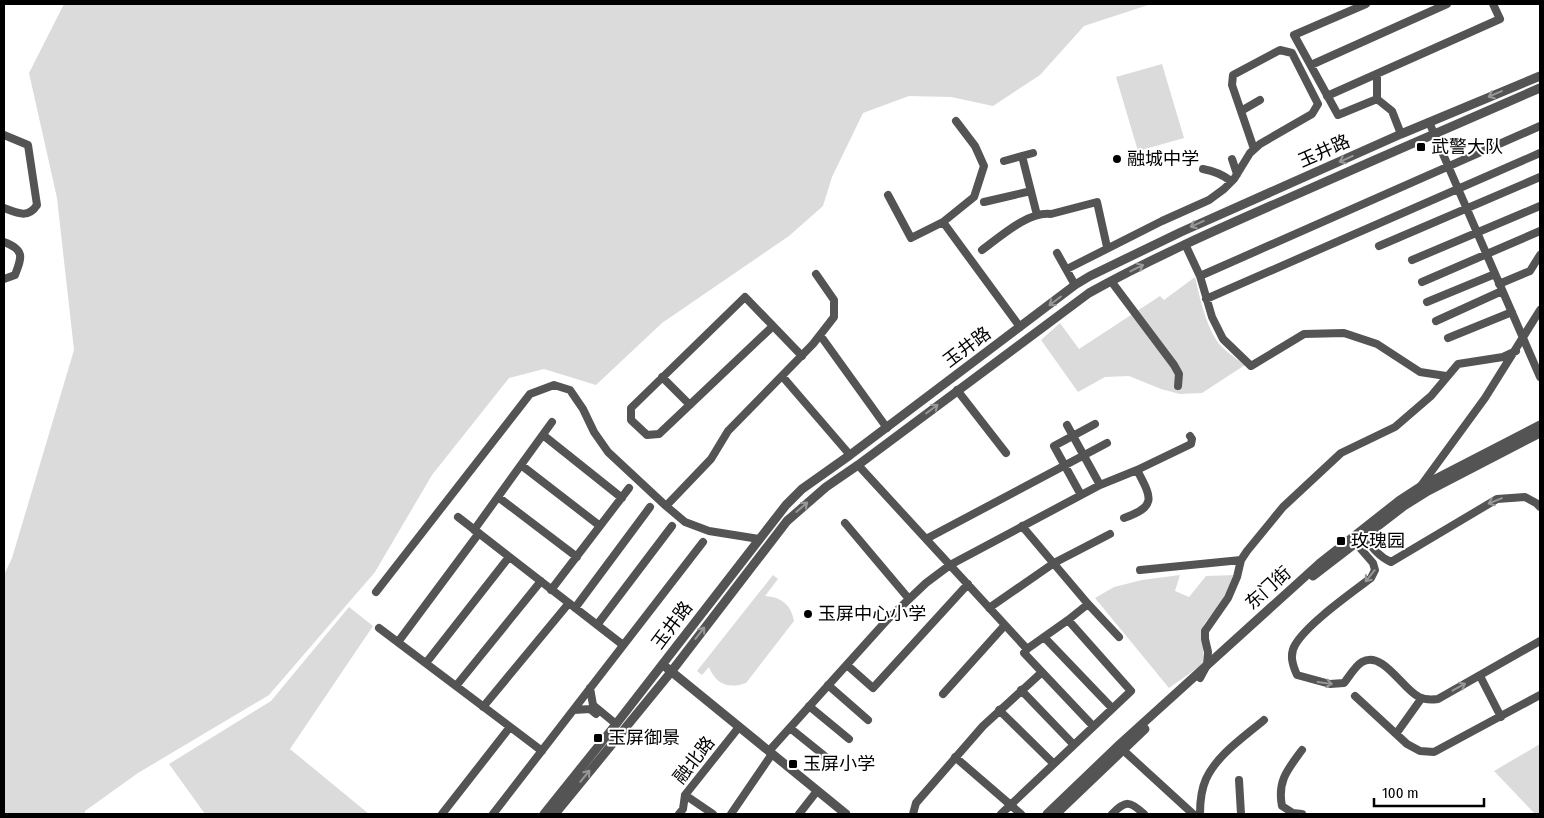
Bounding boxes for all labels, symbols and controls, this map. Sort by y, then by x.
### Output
one-way arrow [1488,90,1503,100]
street label: 玉井路 [1295,130,1353,172]
place label: 武警大队 [1431,136,1503,158]
marker: 武警大队 [1415,141,1427,153]
place label: 融城中学 [1127,148,1199,170]
marker: 融城中学 [1111,153,1123,165]
one-way arrow [1339,154,1354,164]
one-way arrow [1190,220,1205,230]
one-way arrow [1130,263,1145,273]
one-way arrow [1048,296,1062,306]
street label: 玉井路 [939,322,995,372]
one-way arrow [925,404,939,414]
one-way arrow [1488,497,1503,507]
one-way arrow [796,501,809,513]
place label: 玫瑰园 [1351,530,1405,552]
marker: 玫瑰园 [1335,535,1347,547]
street label: 东门街 [1241,562,1295,614]
one-way arrow [1364,570,1375,583]
street label: 玉井路 [647,597,697,653]
place label: 玉屏中心小学 [818,603,926,625]
marker: 玉屏中心小学 [802,608,814,620]
one-way arrow [695,627,706,640]
one-way arrow [1317,678,1333,688]
one-way arrow [1451,682,1466,692]
place label: 玉屏御景 [608,727,680,749]
marker: 玉屏御景 [592,732,604,744]
street label: 融北路 [669,732,719,788]
place label: 玉屏小学 [803,753,875,775]
marker: 玉屏小学 [787,758,799,770]
one-way arrow [580,770,591,783]
scale bar [1374,776,1484,808]
text: 100 m [1382,784,1419,802]

